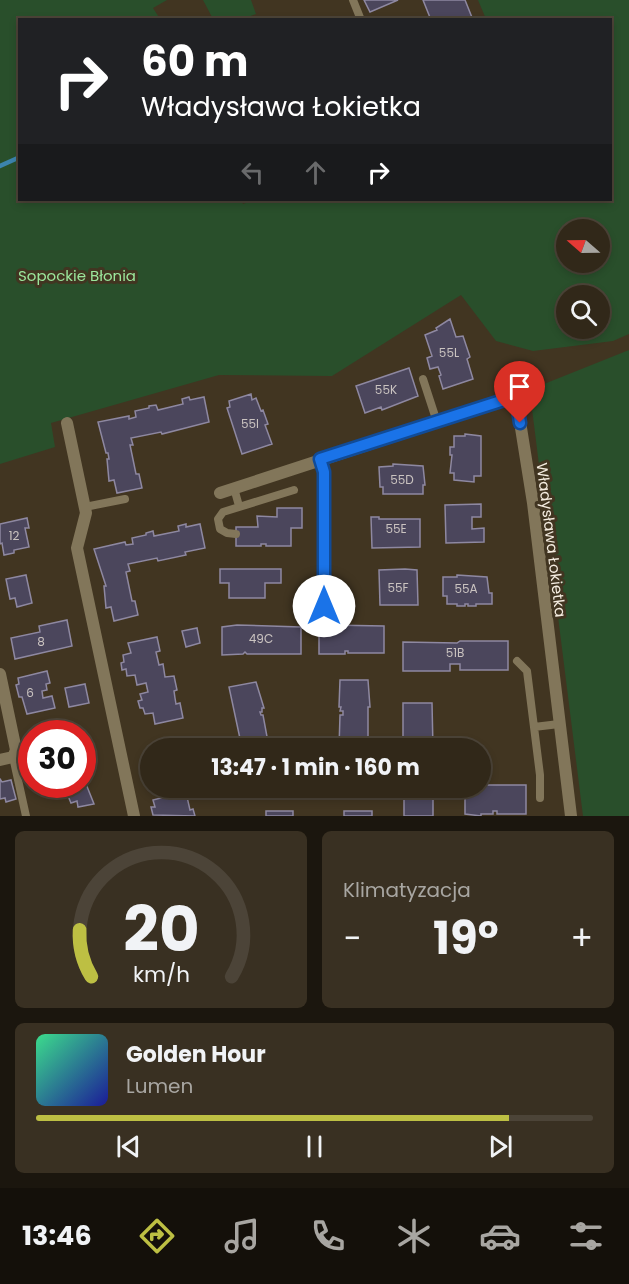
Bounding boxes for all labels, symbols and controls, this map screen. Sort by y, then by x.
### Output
text: 60 m [141,32,249,91]
icon: right [42,42,120,120]
text: Władysława Łokietka [141,88,421,125]
icon: left [236,156,269,189]
icon: ahead [299,156,332,189]
icon: right [362,156,395,189]
north arrow [556,219,610,273]
map controls [556,219,610,339]
park label: Sopockie Błonia [18,265,136,286]
button: search [556,285,610,339]
house number: 55L [439,344,459,361]
pin [494,361,545,423]
icon: arrive [503,370,536,403]
house number: 55K [375,381,397,398]
house number: 55I [241,415,259,432]
street label: Władysława Łokietka [532,461,571,618]
house number: 55D [390,471,414,488]
house number: 55E [385,520,407,537]
house number: 12 [9,527,19,544]
position arrow [292,574,356,638]
house number: 55F [387,579,409,596]
house number: 55A [454,580,478,597]
house number: 49C [249,630,273,647]
house number: 8 [37,633,45,650]
house number: 51B [446,644,464,661]
house number: 6 [26,684,34,701]
speed limit sign: 30 [18,720,96,798]
text: 13:47 · 1 min · 160 m [211,752,420,783]
text: Klimatyzacja [343,876,471,904]
text: 20 [123,885,199,973]
text: 19° [433,907,499,970]
text: − [343,915,361,962]
text: + [570,915,593,962]
text: km/h [132,959,190,990]
text: Golden Hour [126,1039,266,1070]
text: Lumen [126,1072,193,1100]
icon: previous [112,1130,145,1163]
icon: pause [298,1130,331,1163]
icon: next [484,1130,517,1163]
icon: directions [136,1215,178,1257]
icon: music [221,1215,263,1257]
icon: phone [307,1215,349,1257]
icon: climate [393,1215,435,1257]
icon: car [479,1215,521,1257]
icon: filters [565,1215,607,1257]
text: 13:46 [22,1217,92,1254]

